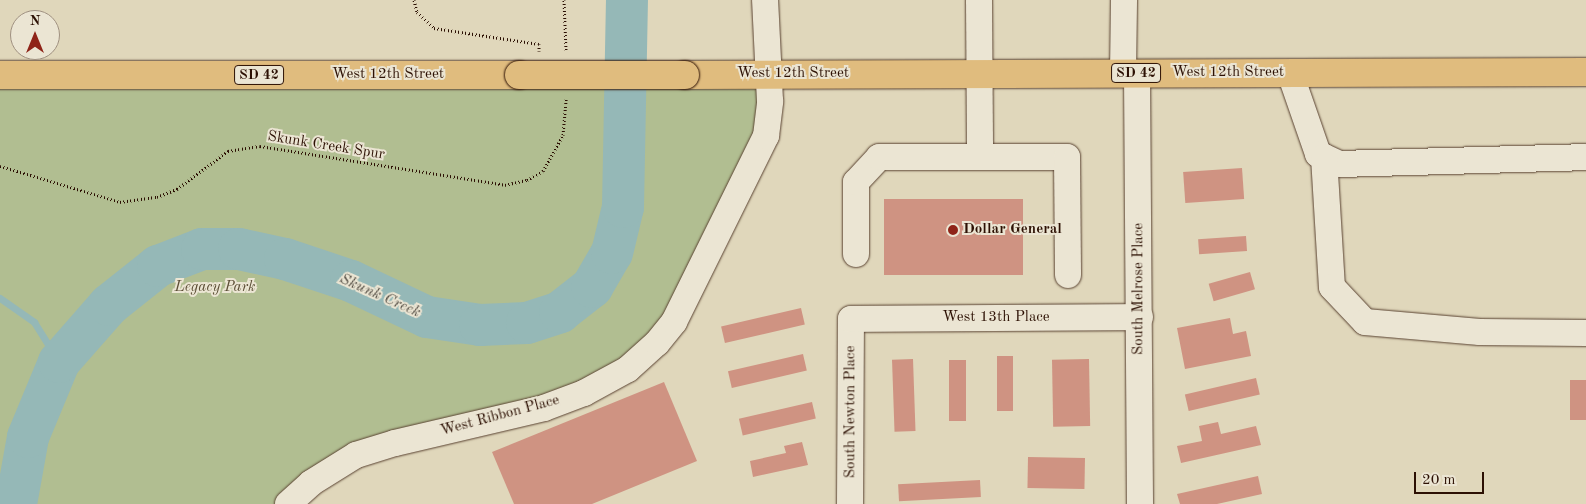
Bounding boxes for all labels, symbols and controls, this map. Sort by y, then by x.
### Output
north arrow [10,10,60,60]
text: N [30,14,40,28]
road number: SD 42 [1111,62,1161,84]
road number: SD 42 [234,64,284,86]
street label: West 12th Street [1172,64,1284,82]
street label: West 12th Street [737,65,849,83]
street label: West 12th Street [332,66,444,84]
street label: Skunk Creek Spur [266,128,386,164]
place label: Dollar General [963,221,1062,239]
street label: South Melrose Place [1130,223,1148,355]
marker: Dollar General [947,224,959,236]
water label: Skunk Creek [336,270,424,322]
park label: Legacy Park [175,279,255,297]
street label: West 13th Place [942,309,1050,327]
street label: South Newton Place [842,346,860,478]
street label: West Ribbon Place [439,391,561,441]
scale bar [1416,462,1486,494]
text: 20 m [1422,473,1456,488]

